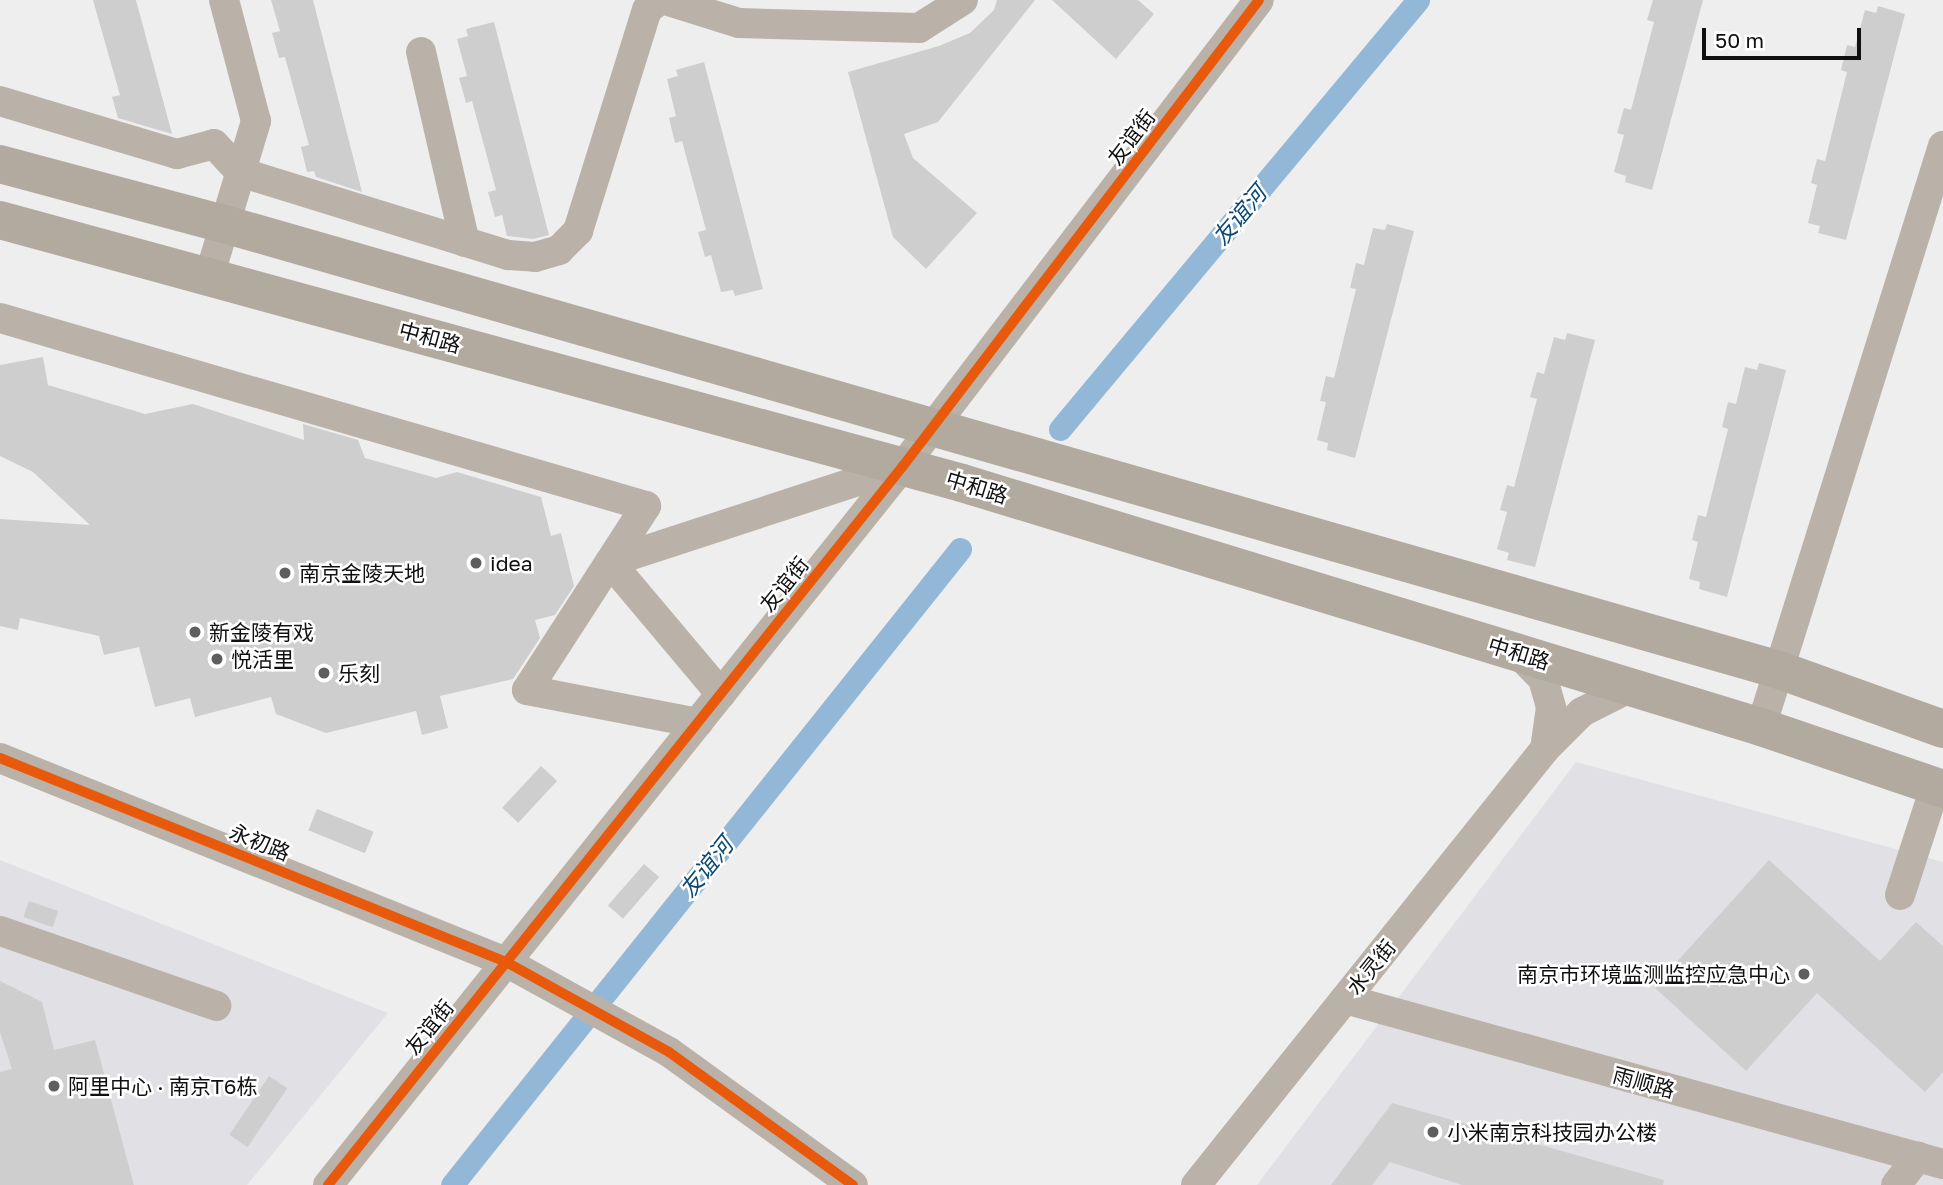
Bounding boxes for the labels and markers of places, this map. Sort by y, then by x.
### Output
place label: idea [490,550,533,576]
marker: idea [468,555,484,571]
place label: 南京金陵天地 [299,560,425,586]
marker: 南京金陵天地 [277,565,293,581]
place label: 新金陵有戏 [209,619,314,645]
marker: 新金陵有戏 [187,624,203,640]
place label: 悦活里 [231,646,294,672]
marker: 悦活里 [209,651,225,667]
place label: 乐刻 [338,660,380,686]
marker: 乐刻 [316,665,332,681]
place label: 南京市环境监测监控应急中心 [1517,961,1790,987]
marker: 南京市环境监测监控应急中心 [1796,966,1812,982]
place label: 阿里中心 · 南京T6栋 [68,1073,258,1099]
marker: 阿里中心 · 南京T6栋 [46,1078,62,1094]
place label: 小米南京科技园办公楼 [1447,1119,1657,1145]
marker: 小米南京科技园办公楼 [1425,1124,1441,1140]

